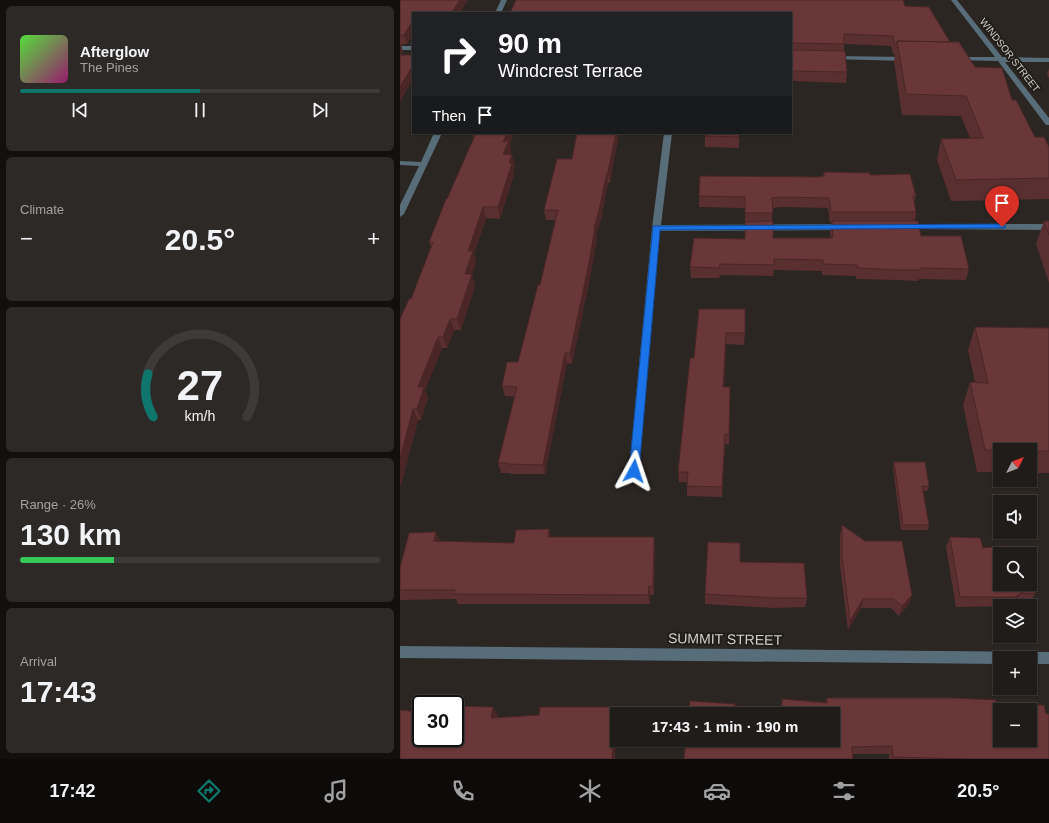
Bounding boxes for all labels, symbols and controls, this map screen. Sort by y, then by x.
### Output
street label: WINDSOR STREET [978,16,1042,94]
icon: right [432,28,484,80]
text: 90 m [498,28,562,59]
text: Afterglow [80,43,149,60]
text: The Pines [80,60,139,75]
text: Windcrest Terrace [498,61,643,81]
icon: previous [69,99,91,121]
icon: pause [189,99,211,121]
icon: next [309,99,331,121]
icon: arrive [474,104,496,126]
text: Then [432,107,466,124]
pin [985,186,1019,227]
icon: arrive [991,192,1013,214]
text: Climate [20,202,64,217]
text: 20.5° [165,223,235,256]
text: − [20,226,33,251]
text: + [367,226,380,251]
text: 27 [177,362,223,409]
text: km/h [185,408,216,424]
north arrow [993,443,1037,487]
map controls [993,443,1037,747]
position arrow [613,450,655,492]
button: sound [993,495,1037,539]
text: Range · 26% [20,497,96,512]
text: 130 km [20,518,122,551]
button: search [993,547,1037,591]
button: layers [993,599,1037,643]
street label: SUMMIT STREET [668,630,783,648]
button: + [993,651,1037,695]
text: Arrival [20,654,57,669]
text: 17:43 [20,675,97,708]
speed limit sign: 30 [412,695,464,747]
button: − [993,703,1037,747]
text: 17:43 · 1 min · 190 m [652,718,798,735]
icon: directions [195,777,223,805]
icon: music [322,777,350,805]
icon: phone [449,777,477,805]
icon: climate [576,777,604,805]
icon: car [703,777,731,805]
icon: filters [830,777,858,805]
text: 17:42 [50,781,96,801]
text: 20.5° [957,781,999,801]

